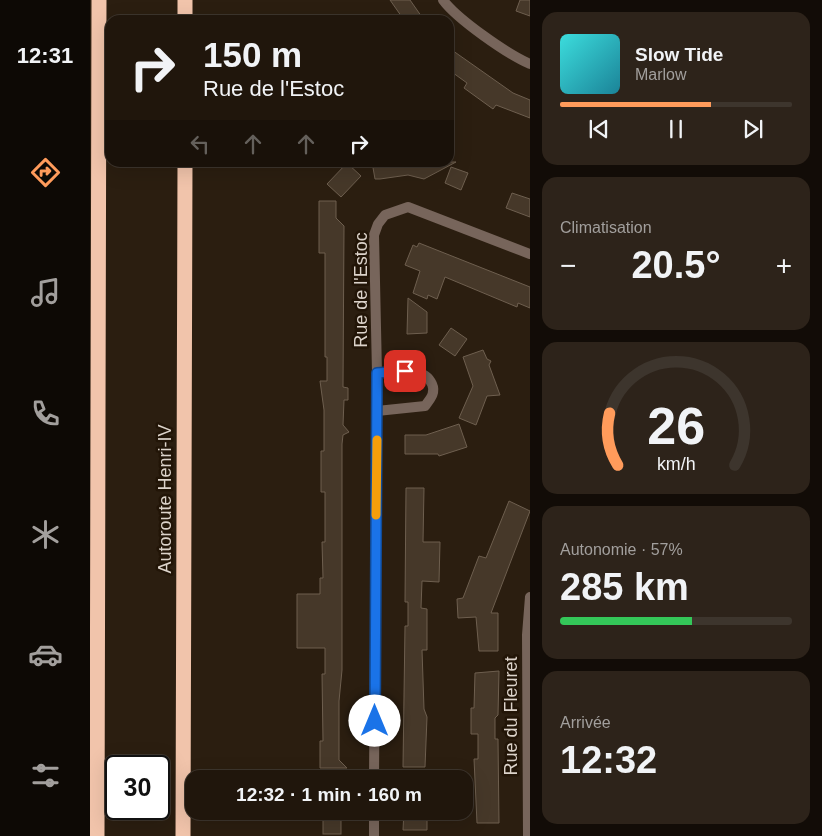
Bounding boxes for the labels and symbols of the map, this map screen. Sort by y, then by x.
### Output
street label: Rue de l'Estoc [351,232,371,348]
pin [384,350,426,392]
street label: Autoroute Henri-IV [155,424,175,574]
street label: Rue du Fleuret [501,656,521,776]
position arrow [348,694,400,746]
speed limit sign: 30 [105,755,170,820]

